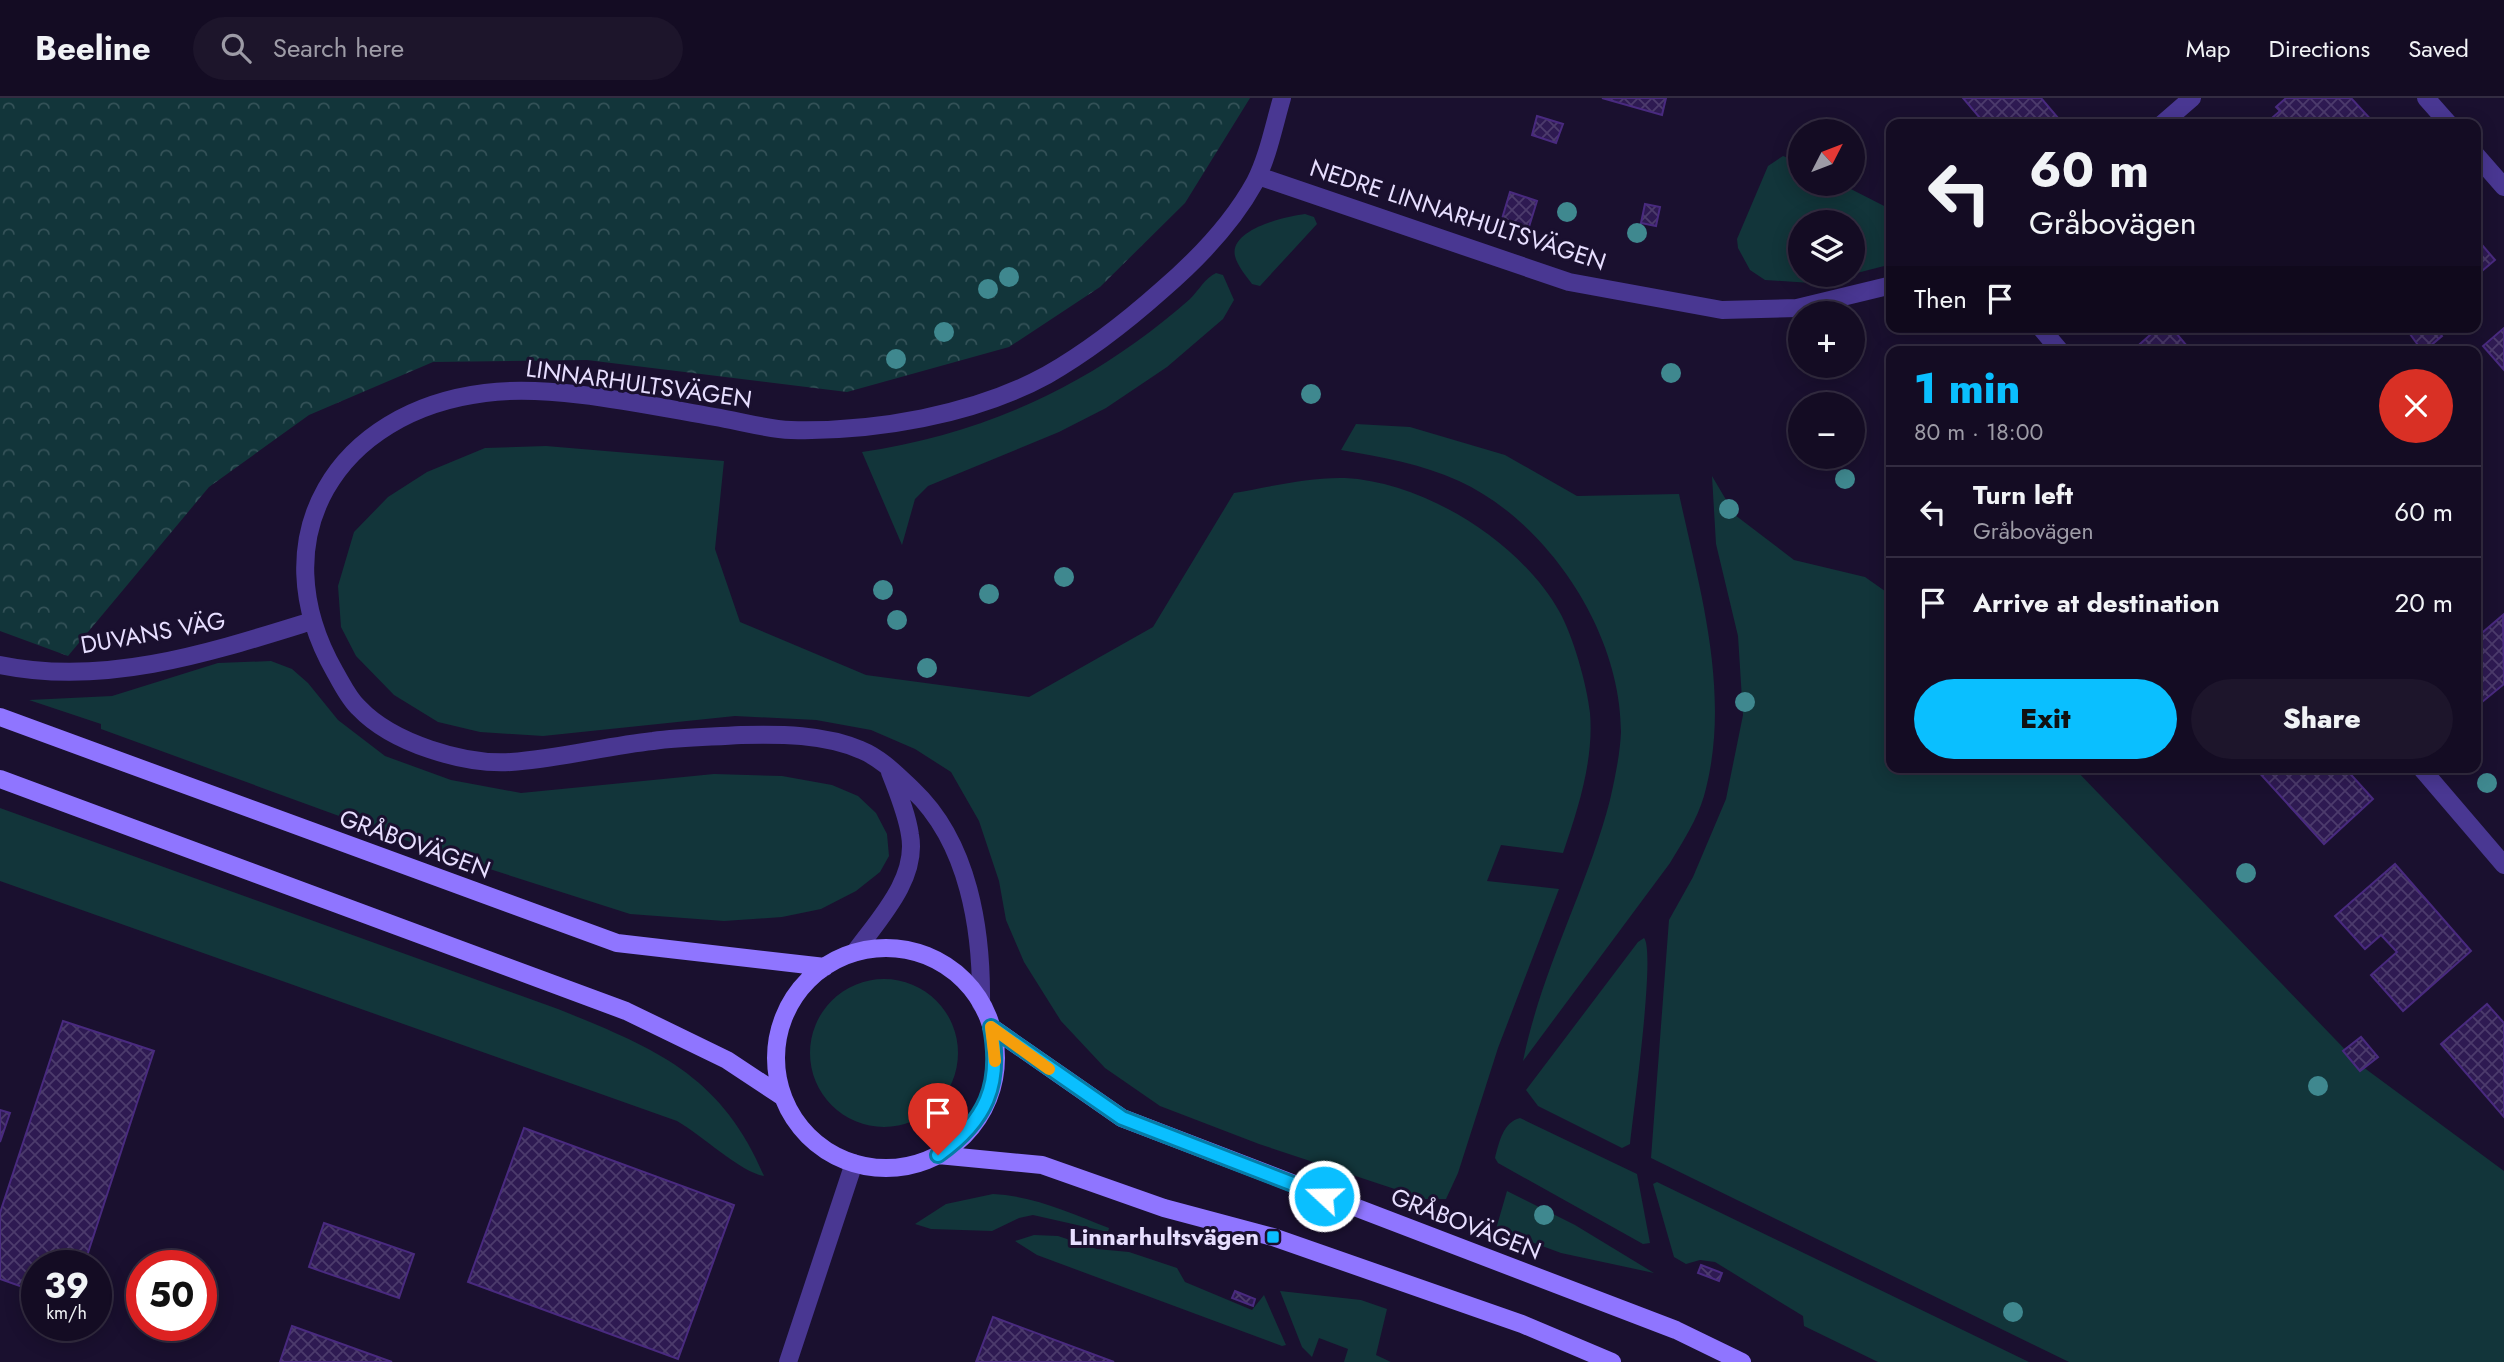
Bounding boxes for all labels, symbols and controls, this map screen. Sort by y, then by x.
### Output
search box [193,17,683,80]
text: Beeline [35,25,151,72]
icon: search [217,29,255,67]
text: Search here [273,29,404,67]
text: Map [2186,31,2231,66]
text: Directions [2269,31,2370,66]
text: Saved [2408,31,2469,66]
north arrow [1788,119,1866,196]
map controls [1788,119,1865,469]
text: 60 m [2029,135,2149,205]
icon: left [1914,147,2005,238]
street label: NEDRE LINNARHULTSVÄGEN [1305,150,1611,279]
text: Gråbovägen [2029,200,2197,246]
button: layers [1788,210,1865,287]
text: Then [1914,280,1967,318]
icon: arrive [1981,280,2019,318]
button: + [1788,301,1865,378]
street label: LINNARHULTSVÄGEN [524,350,754,417]
text: 1 min [1914,358,2020,419]
button: close [2379,369,2453,443]
button: − [1788,392,1865,469]
text: 80 m · 18:00 [1914,415,2043,449]
text: Turn left [1973,476,2073,514]
icon: left [1914,493,1952,531]
text: 60 m [2394,493,2453,531]
text: Gråbovägen [1973,514,2094,548]
icon: arrive [1914,584,1952,622]
text: Arrive at destination [1973,584,2220,622]
text: 20 m [2395,584,2453,622]
street label: DUVANS VÄG [78,603,228,662]
button: Exit [1914,679,2177,759]
button: Share [2191,679,2453,759]
street label: GRÅBOVÄGEN [335,800,496,887]
pin [908,1083,968,1155]
icon: arrive [919,1094,957,1132]
position arrow [1287,1159,1361,1233]
street label: GRÅBOVÄGEN [1386,1179,1546,1268]
place label: Linnarhultsvägen [1069,1219,1259,1254]
marker: Linnarhultsvägen [1265,1229,1281,1245]
speed limit sign: 50 [126,1250,217,1341]
text: 39 [44,1261,89,1311]
text: km/h [46,1300,87,1326]

